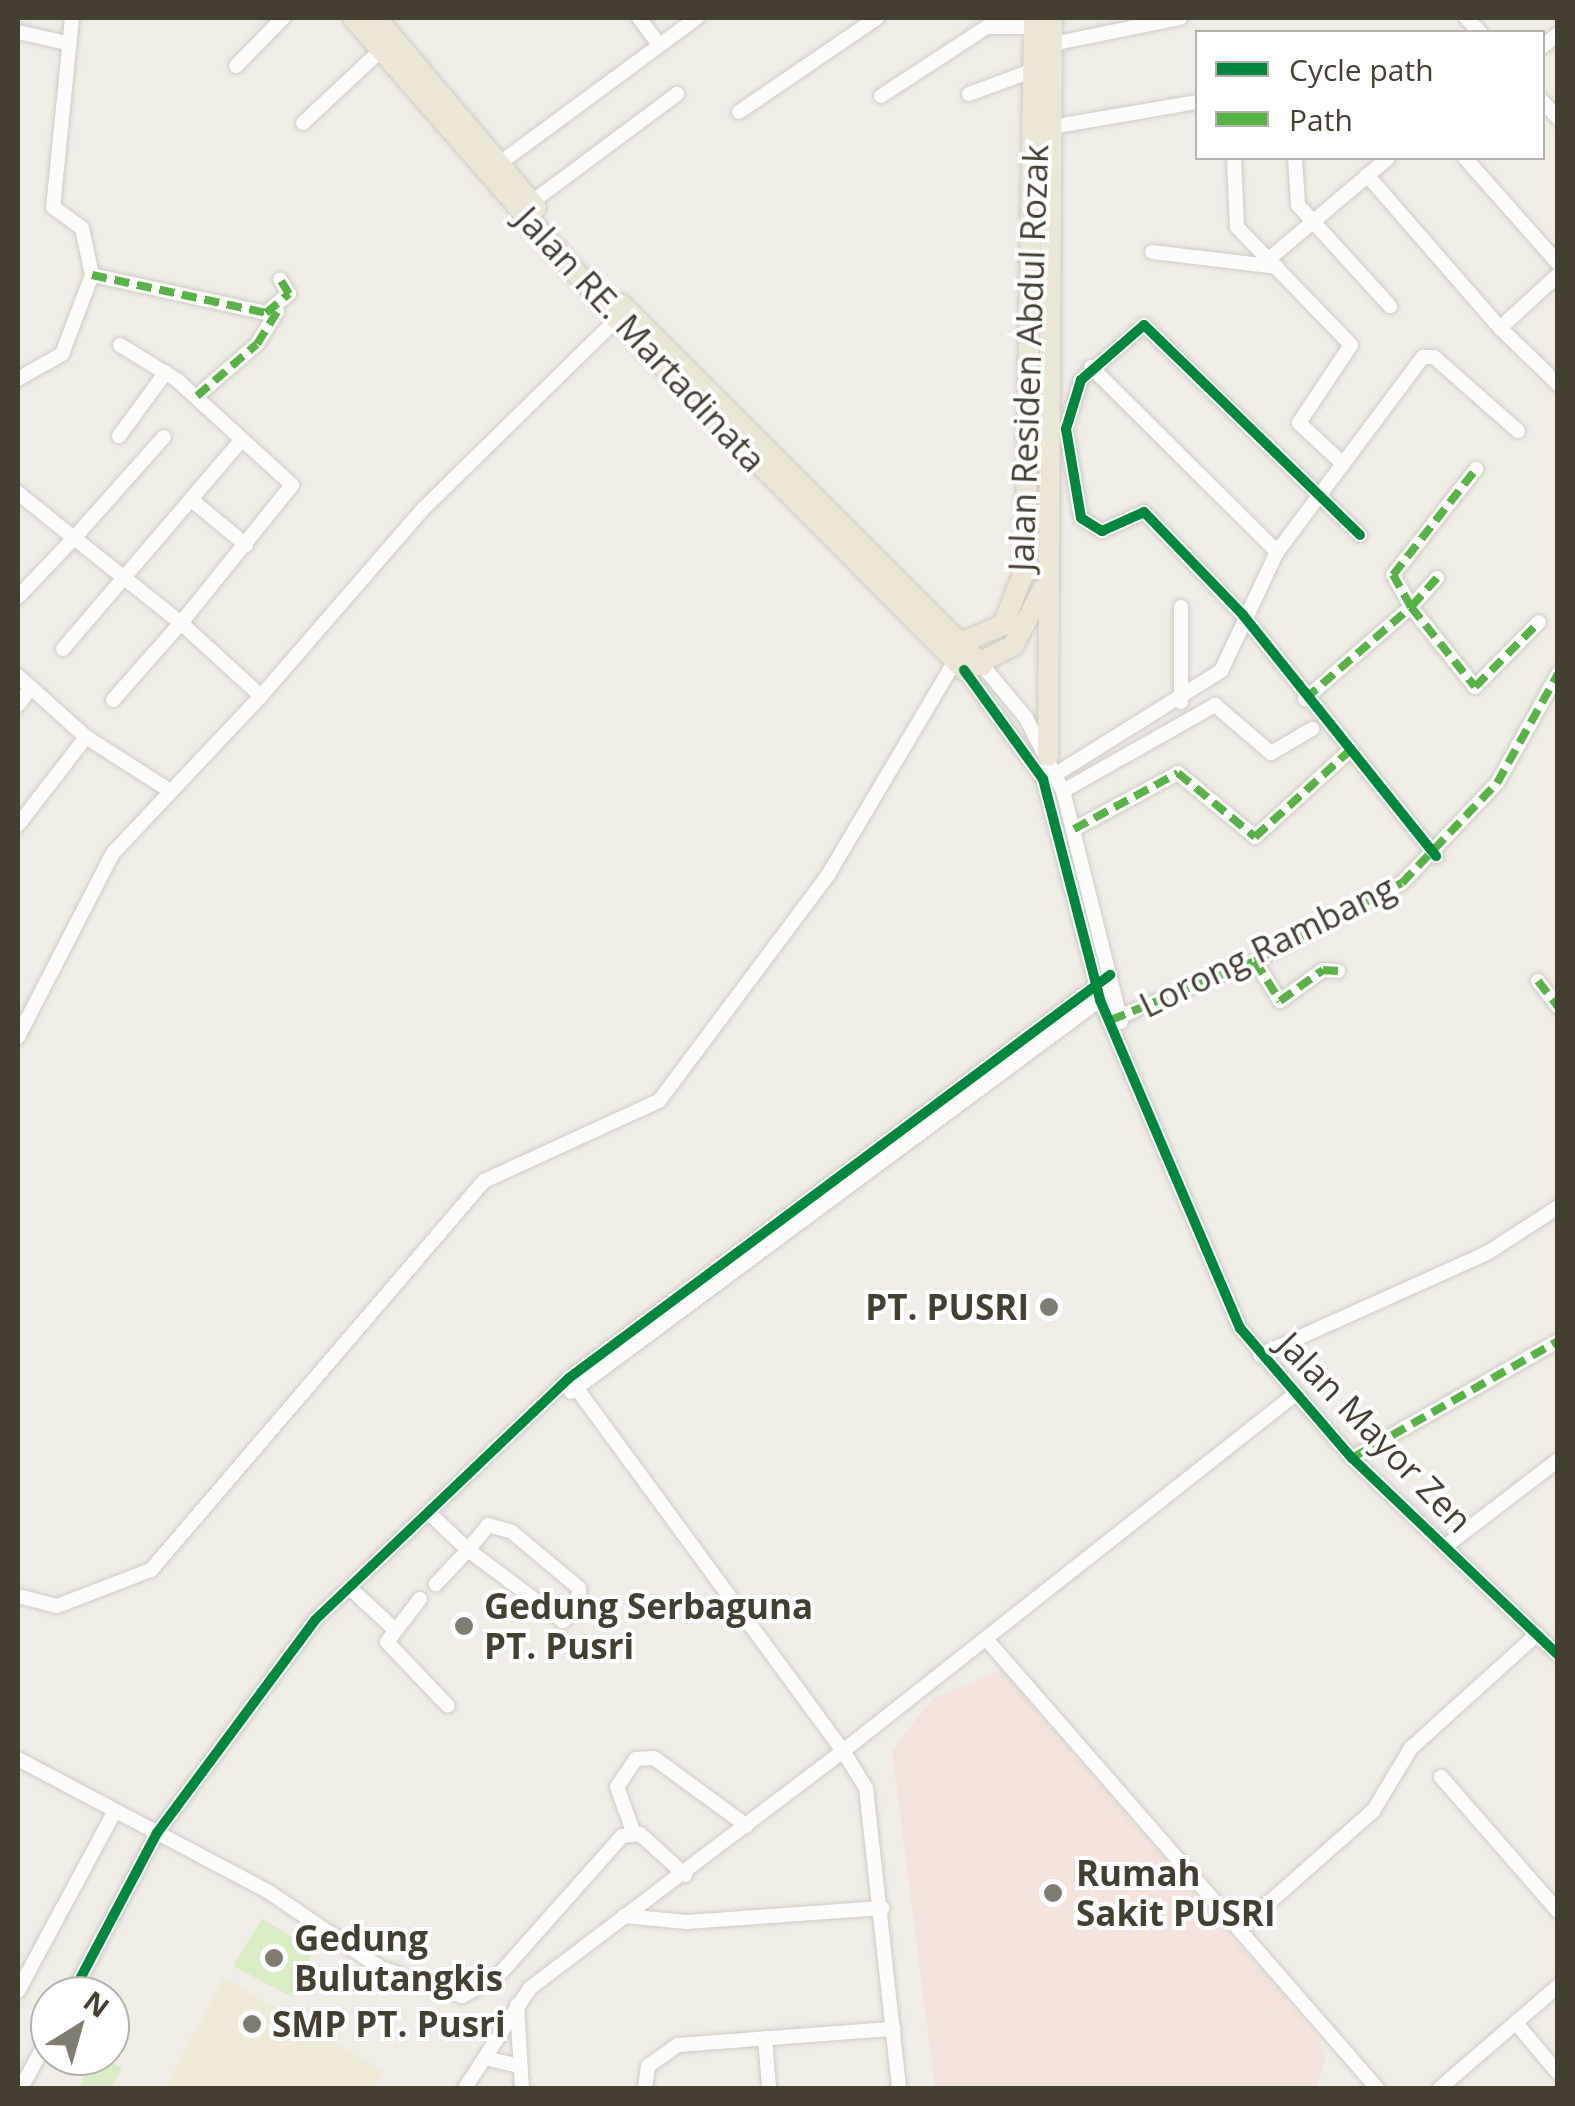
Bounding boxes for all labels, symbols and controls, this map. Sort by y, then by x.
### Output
legend [1195,30,1545,160]
text: Cycle path [1289,49,1434,90]
text: Path [1289,99,1353,140]
street label: Jalan Residen Abdul Rozak [1000,144,1056,572]
street label: Jalan RE. Martadinata [507,198,775,480]
street label: Lorong Rambang [1132,866,1402,1026]
place label: PT. PUSRI [865,1286,1029,1328]
marker: PT. PUSRI [1038,1296,1060,1318]
street label: Jalan Mayor Zen [1269,1323,1481,1541]
place label: Gedung Serbaguna PT. Pusri [484,1585,813,1667]
marker: Gedung Serbaguna PT. Pusri [453,1615,475,1637]
place label: Rumah Sakit PUSRI [1076,1852,1275,1934]
marker: Rumah Sakit PUSRI [1040,1880,1066,1906]
place label: Gedung Bulutangkis [294,1917,503,1999]
marker: Gedung Bulutangkis [263,1947,285,1969]
north arrow [30,1976,130,2076]
text: N [76,1982,117,2026]
place label: SMP PT. Pusri [272,2003,506,2045]
marker: SMP PT. Pusri [241,2013,263,2035]

